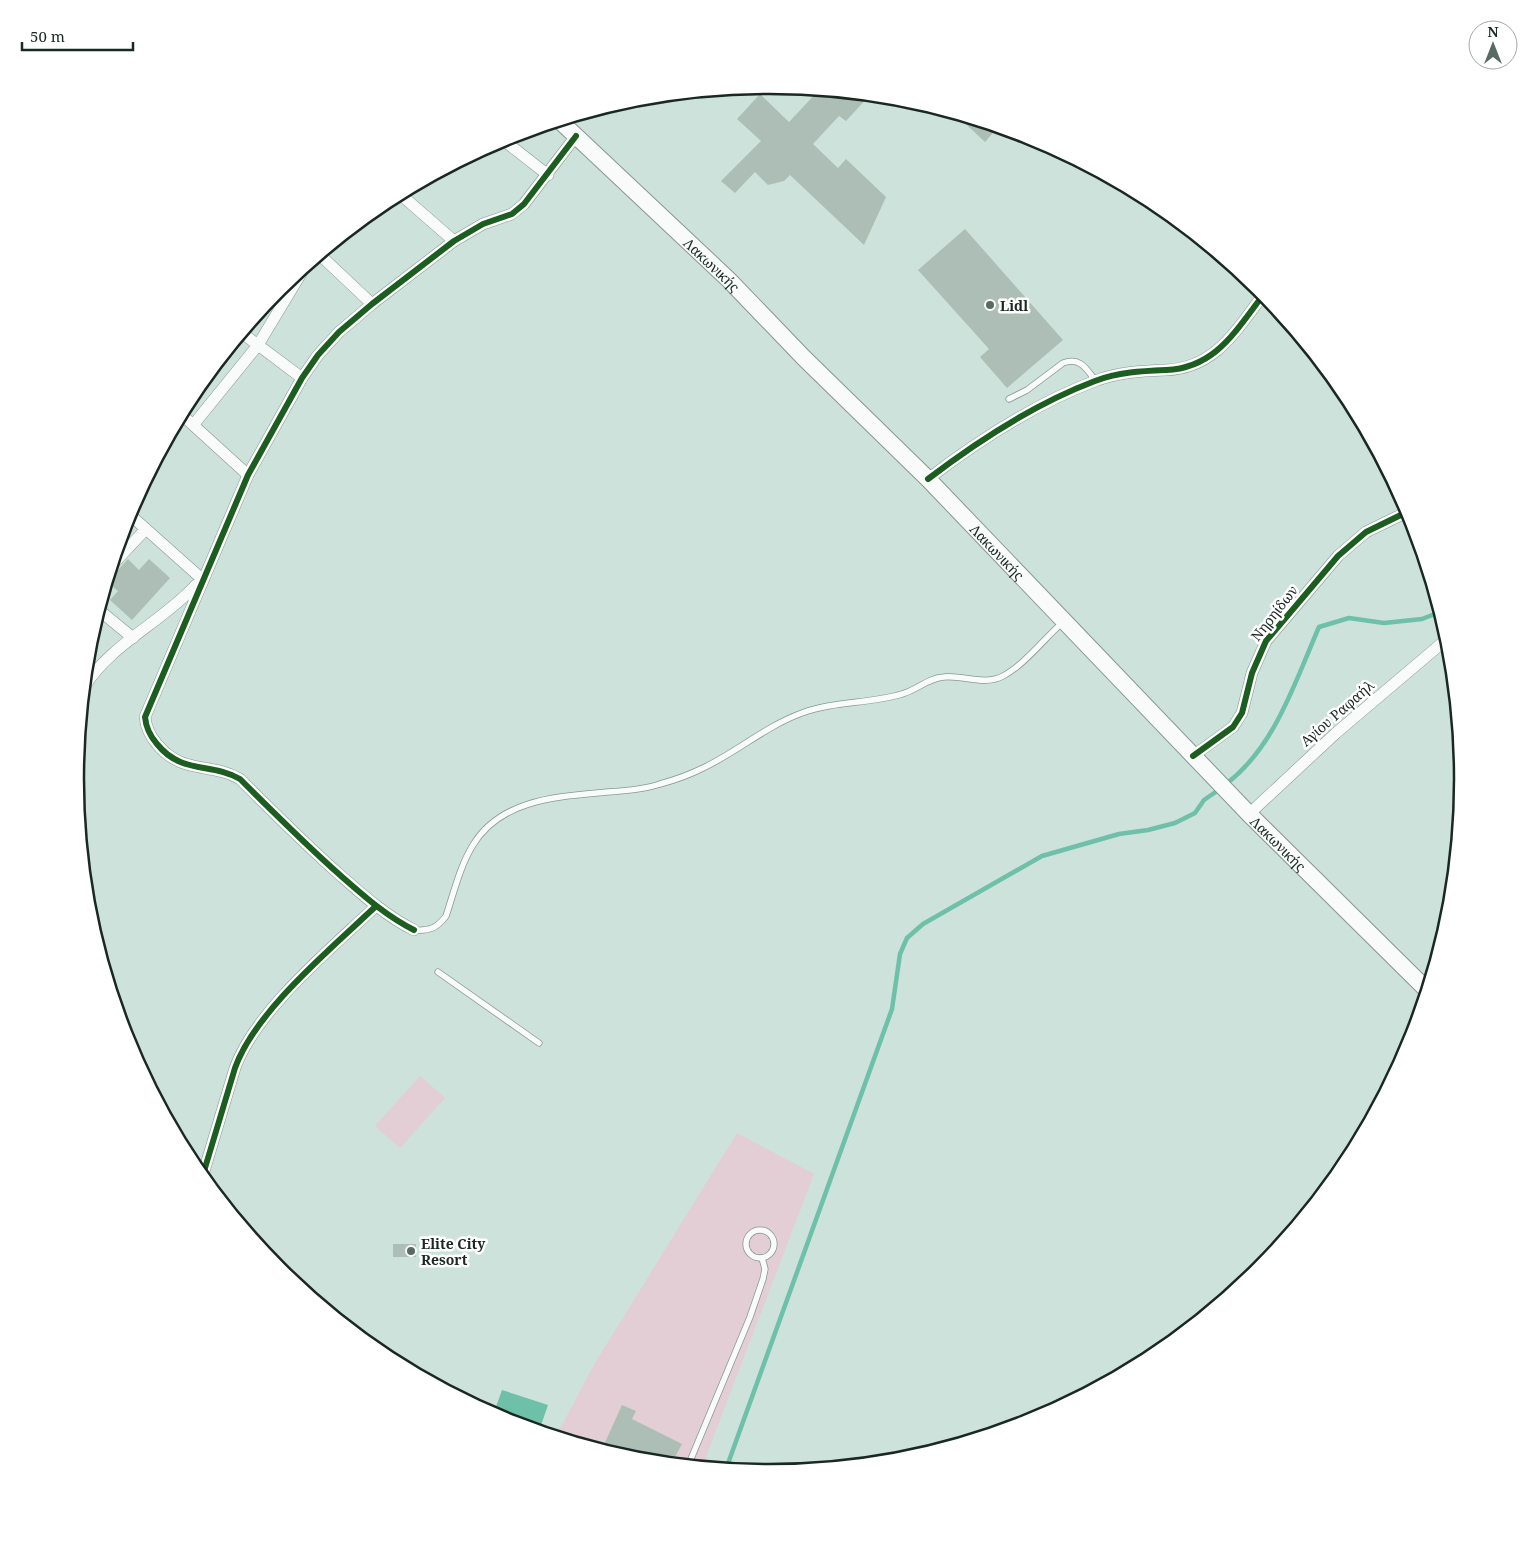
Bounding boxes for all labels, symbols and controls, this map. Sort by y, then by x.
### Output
scale bar [22,20,134,52]
north arrow [1468,20,1518,70]
text: N [1487,22,1499,41]
text: 50 m [30,26,65,46]
street label: Λακωνικής [680,233,745,296]
place label: Lidl [1000,296,1028,315]
marker: Lidl [984,299,996,311]
street label: Λακωνικής [966,519,1029,584]
street label: Νηρηίδων [1246,581,1302,645]
street label: Αγίου Ραφαήλ [1296,675,1379,750]
street label: Λακωνικής [1247,812,1311,875]
place label: Elite City Resort [421,1234,486,1269]
marker: Elite City Resort [405,1245,417,1257]

